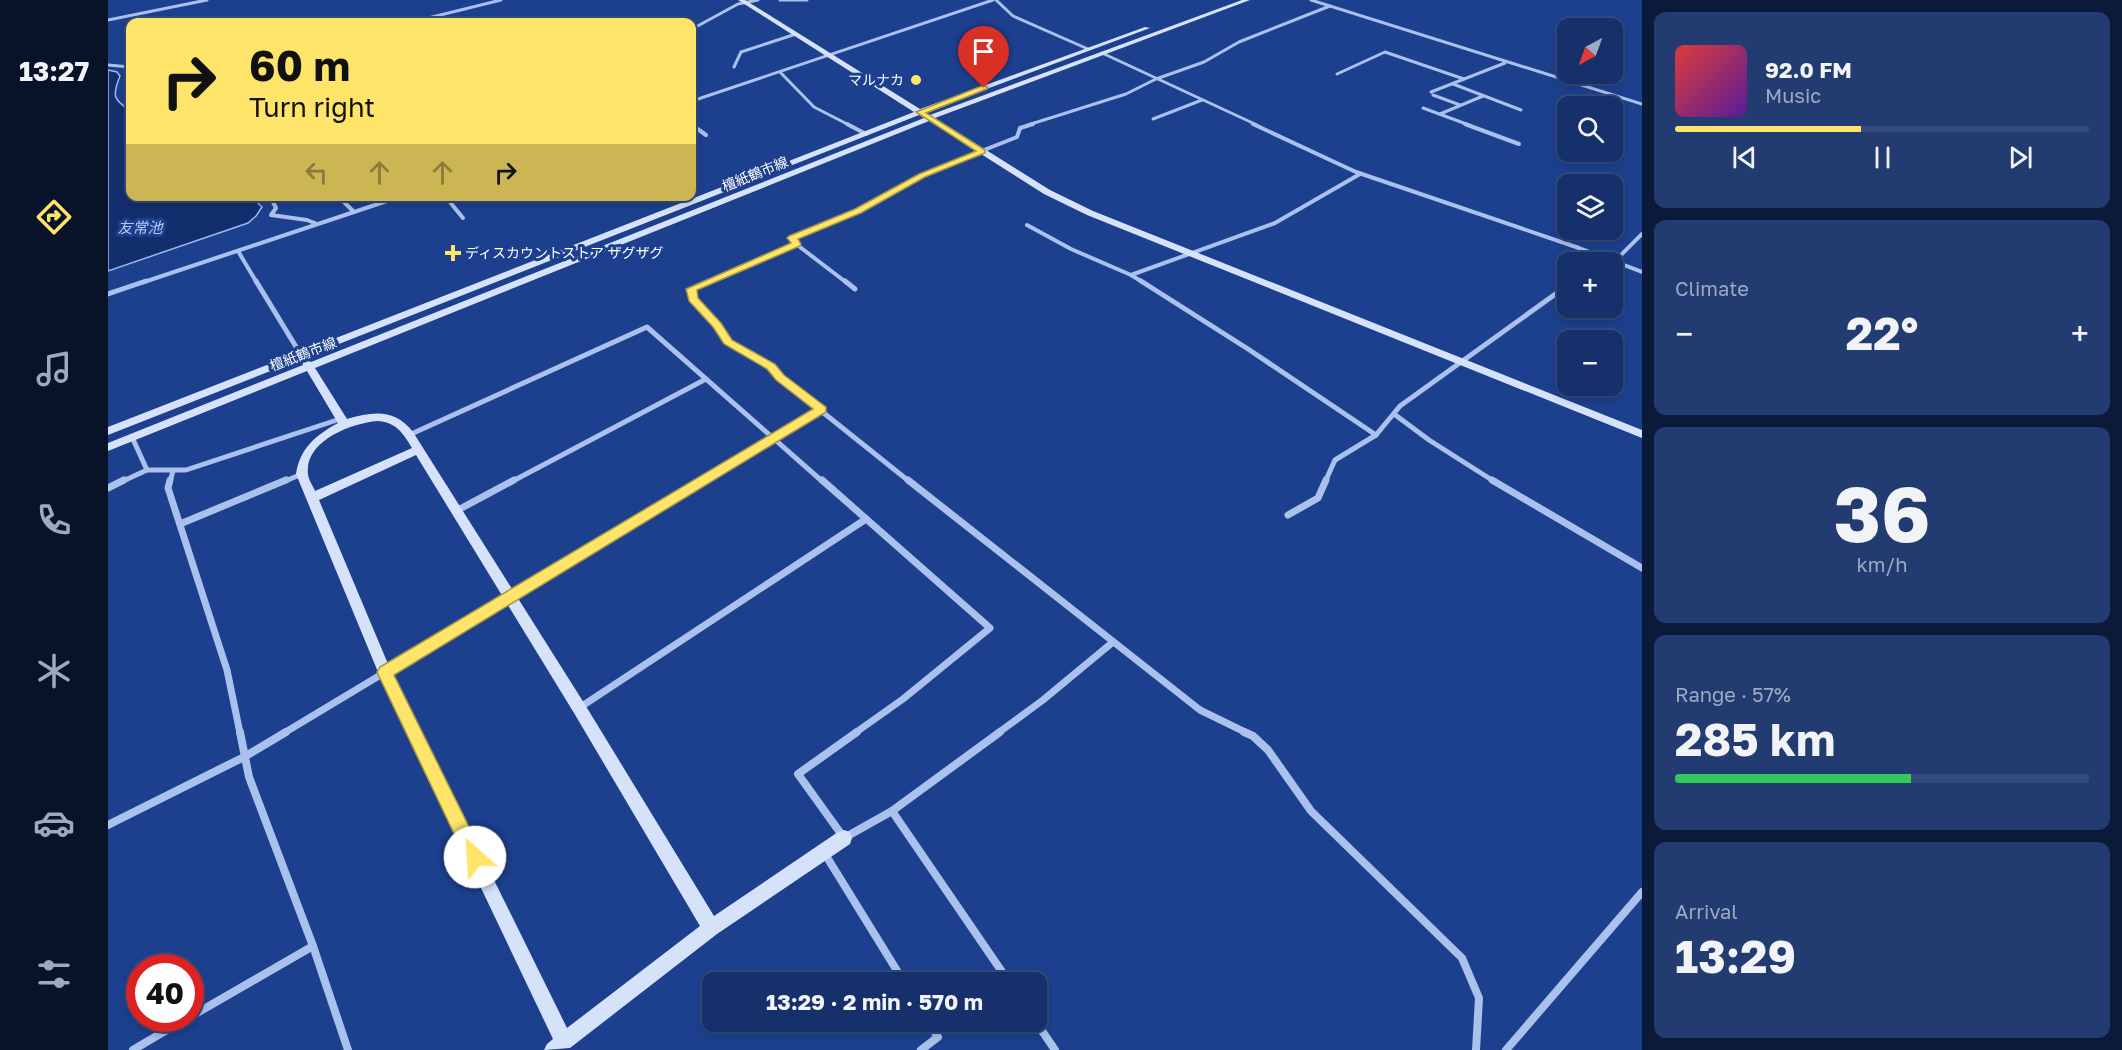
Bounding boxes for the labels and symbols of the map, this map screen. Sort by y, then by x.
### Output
north arrow [1557,18,1623,84]
pin [958,26,1009,88]
place label: マルナカ [848,71,904,88]
marker: マルナカ [909,73,923,87]
street label: 檀紙鶴市線 [719,153,790,195]
water label: 友常池 [117,218,164,236]
place label: ディスカウントストア ザグザグ [465,244,664,261]
marker: ディスカウントストア ザグザグ [446,246,460,260]
street label: 檀紙鶴市線 [267,333,339,374]
position arrow [443,825,507,889]
speed limit sign: 40 [126,954,204,1032]

